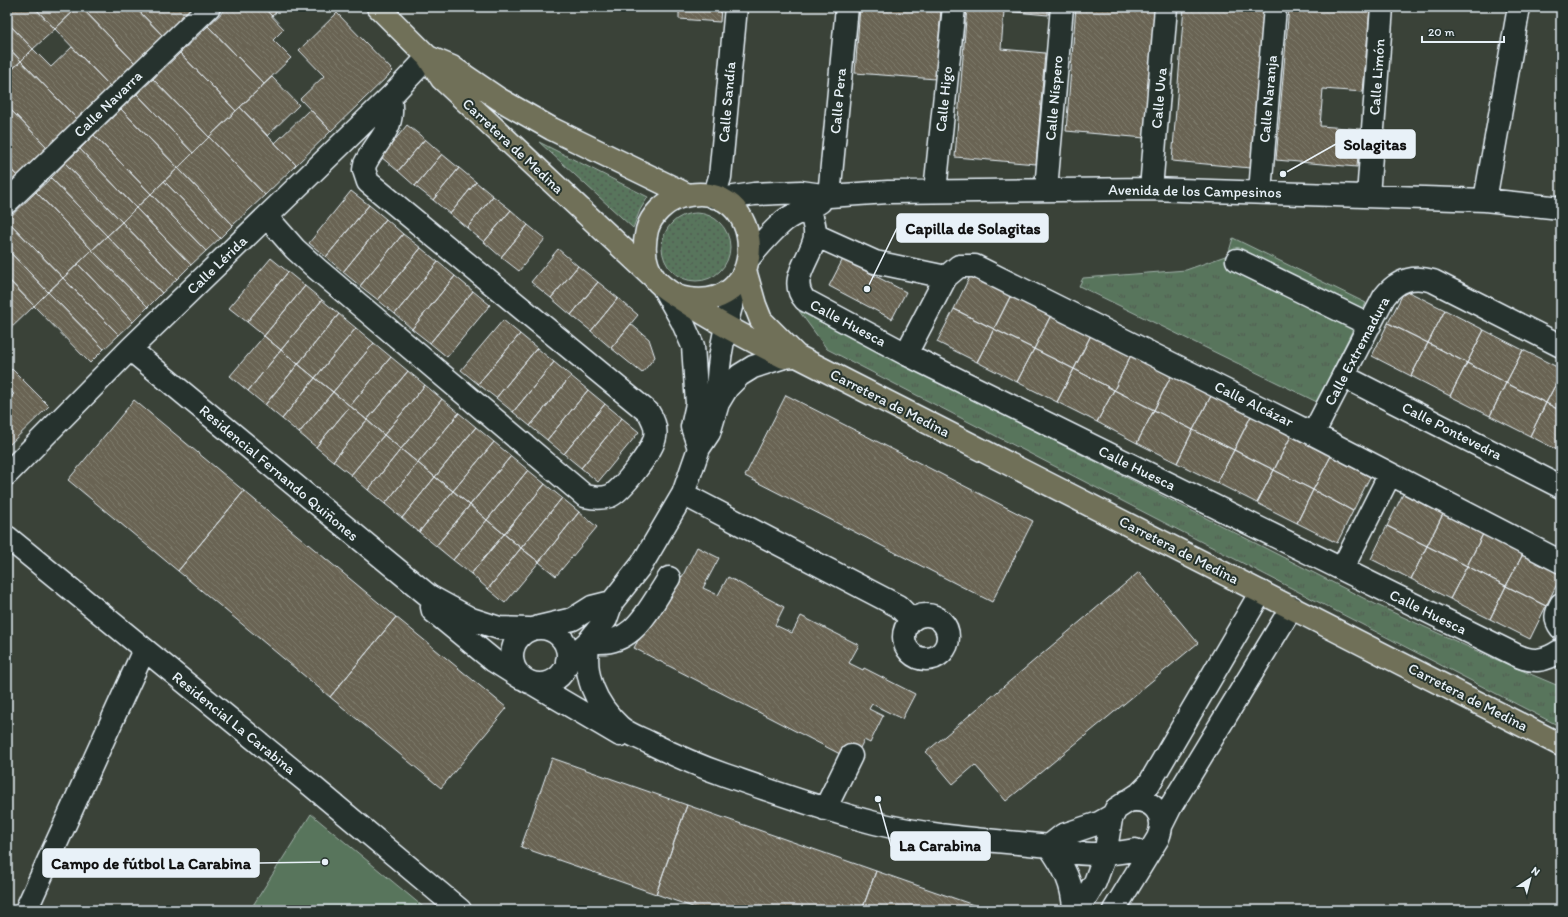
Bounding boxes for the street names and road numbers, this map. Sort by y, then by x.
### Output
street label: Calle Limón [1365,38,1389,116]
street label: Calle Naranja [1255,54,1281,143]
street label: Calle Níspero [1041,55,1067,141]
street label: Calle Sandía [714,61,740,143]
street label: Calle Higo [932,65,956,133]
street label: Calle Navarra [70,66,146,141]
street label: Calle Pera [826,67,850,135]
street label: Calle Uva [1147,67,1171,129]
street label: Carretera de Medina [459,95,568,198]
street label: Avenida de los Campesinos [1108,180,1282,202]
street label: Calle Lérida [183,232,251,298]
street label: Calle Extremadura [1321,293,1393,409]
street label: Calle Huesca [807,295,890,351]
street label: Carretera de Medina [827,365,953,441]
street label: Calle Alcázar [1212,377,1297,431]
street label: Calle Pontevedra [1399,398,1505,464]
street label: Residencial Fernando Quiñones [196,401,362,545]
street label: Calle Huesca [1096,442,1179,495]
street label: Carretera de Medina [1116,512,1242,588]
street label: Calle Huesca [1387,586,1470,639]
street label: Carretera de Medina [1405,659,1531,735]
street label: Residencial La Carabina [169,668,300,778]

